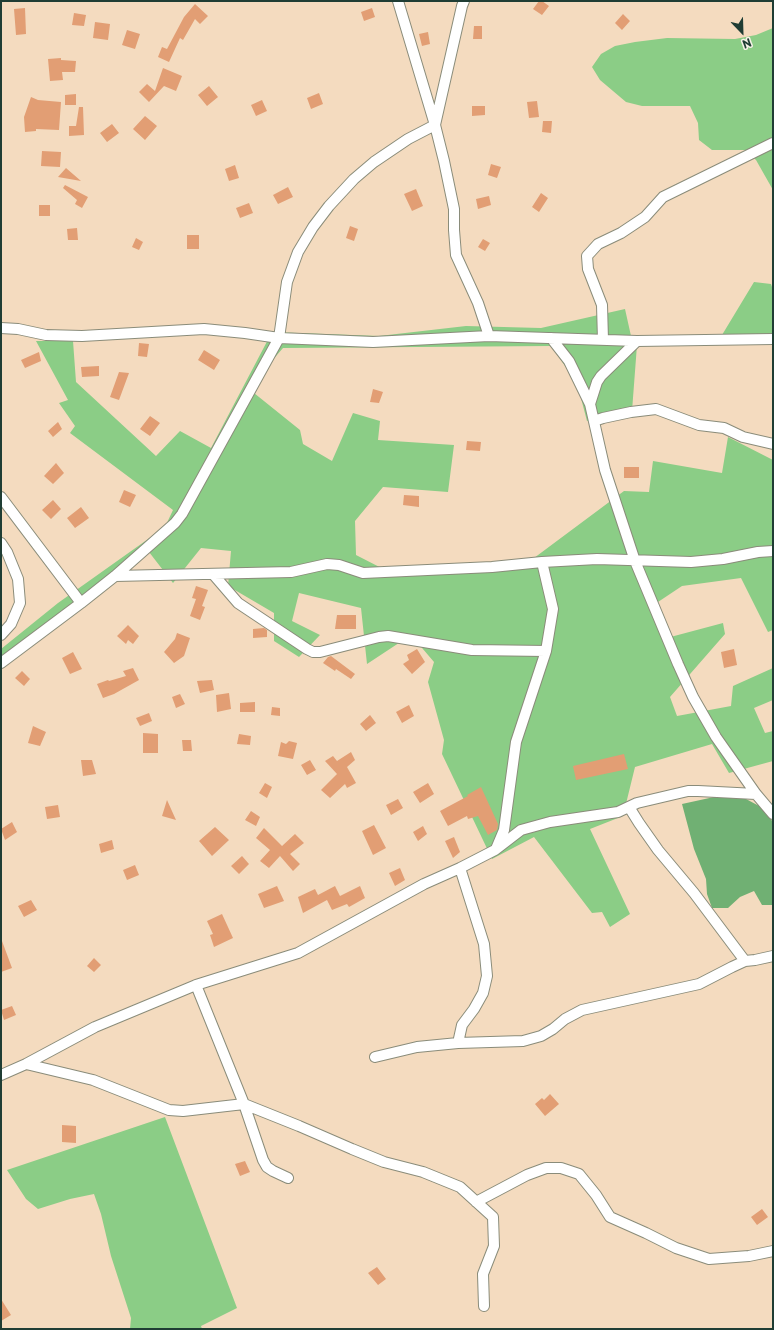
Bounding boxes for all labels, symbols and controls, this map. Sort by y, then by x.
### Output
north arrow [722,12,762,52]
text: N [740,34,754,53]

